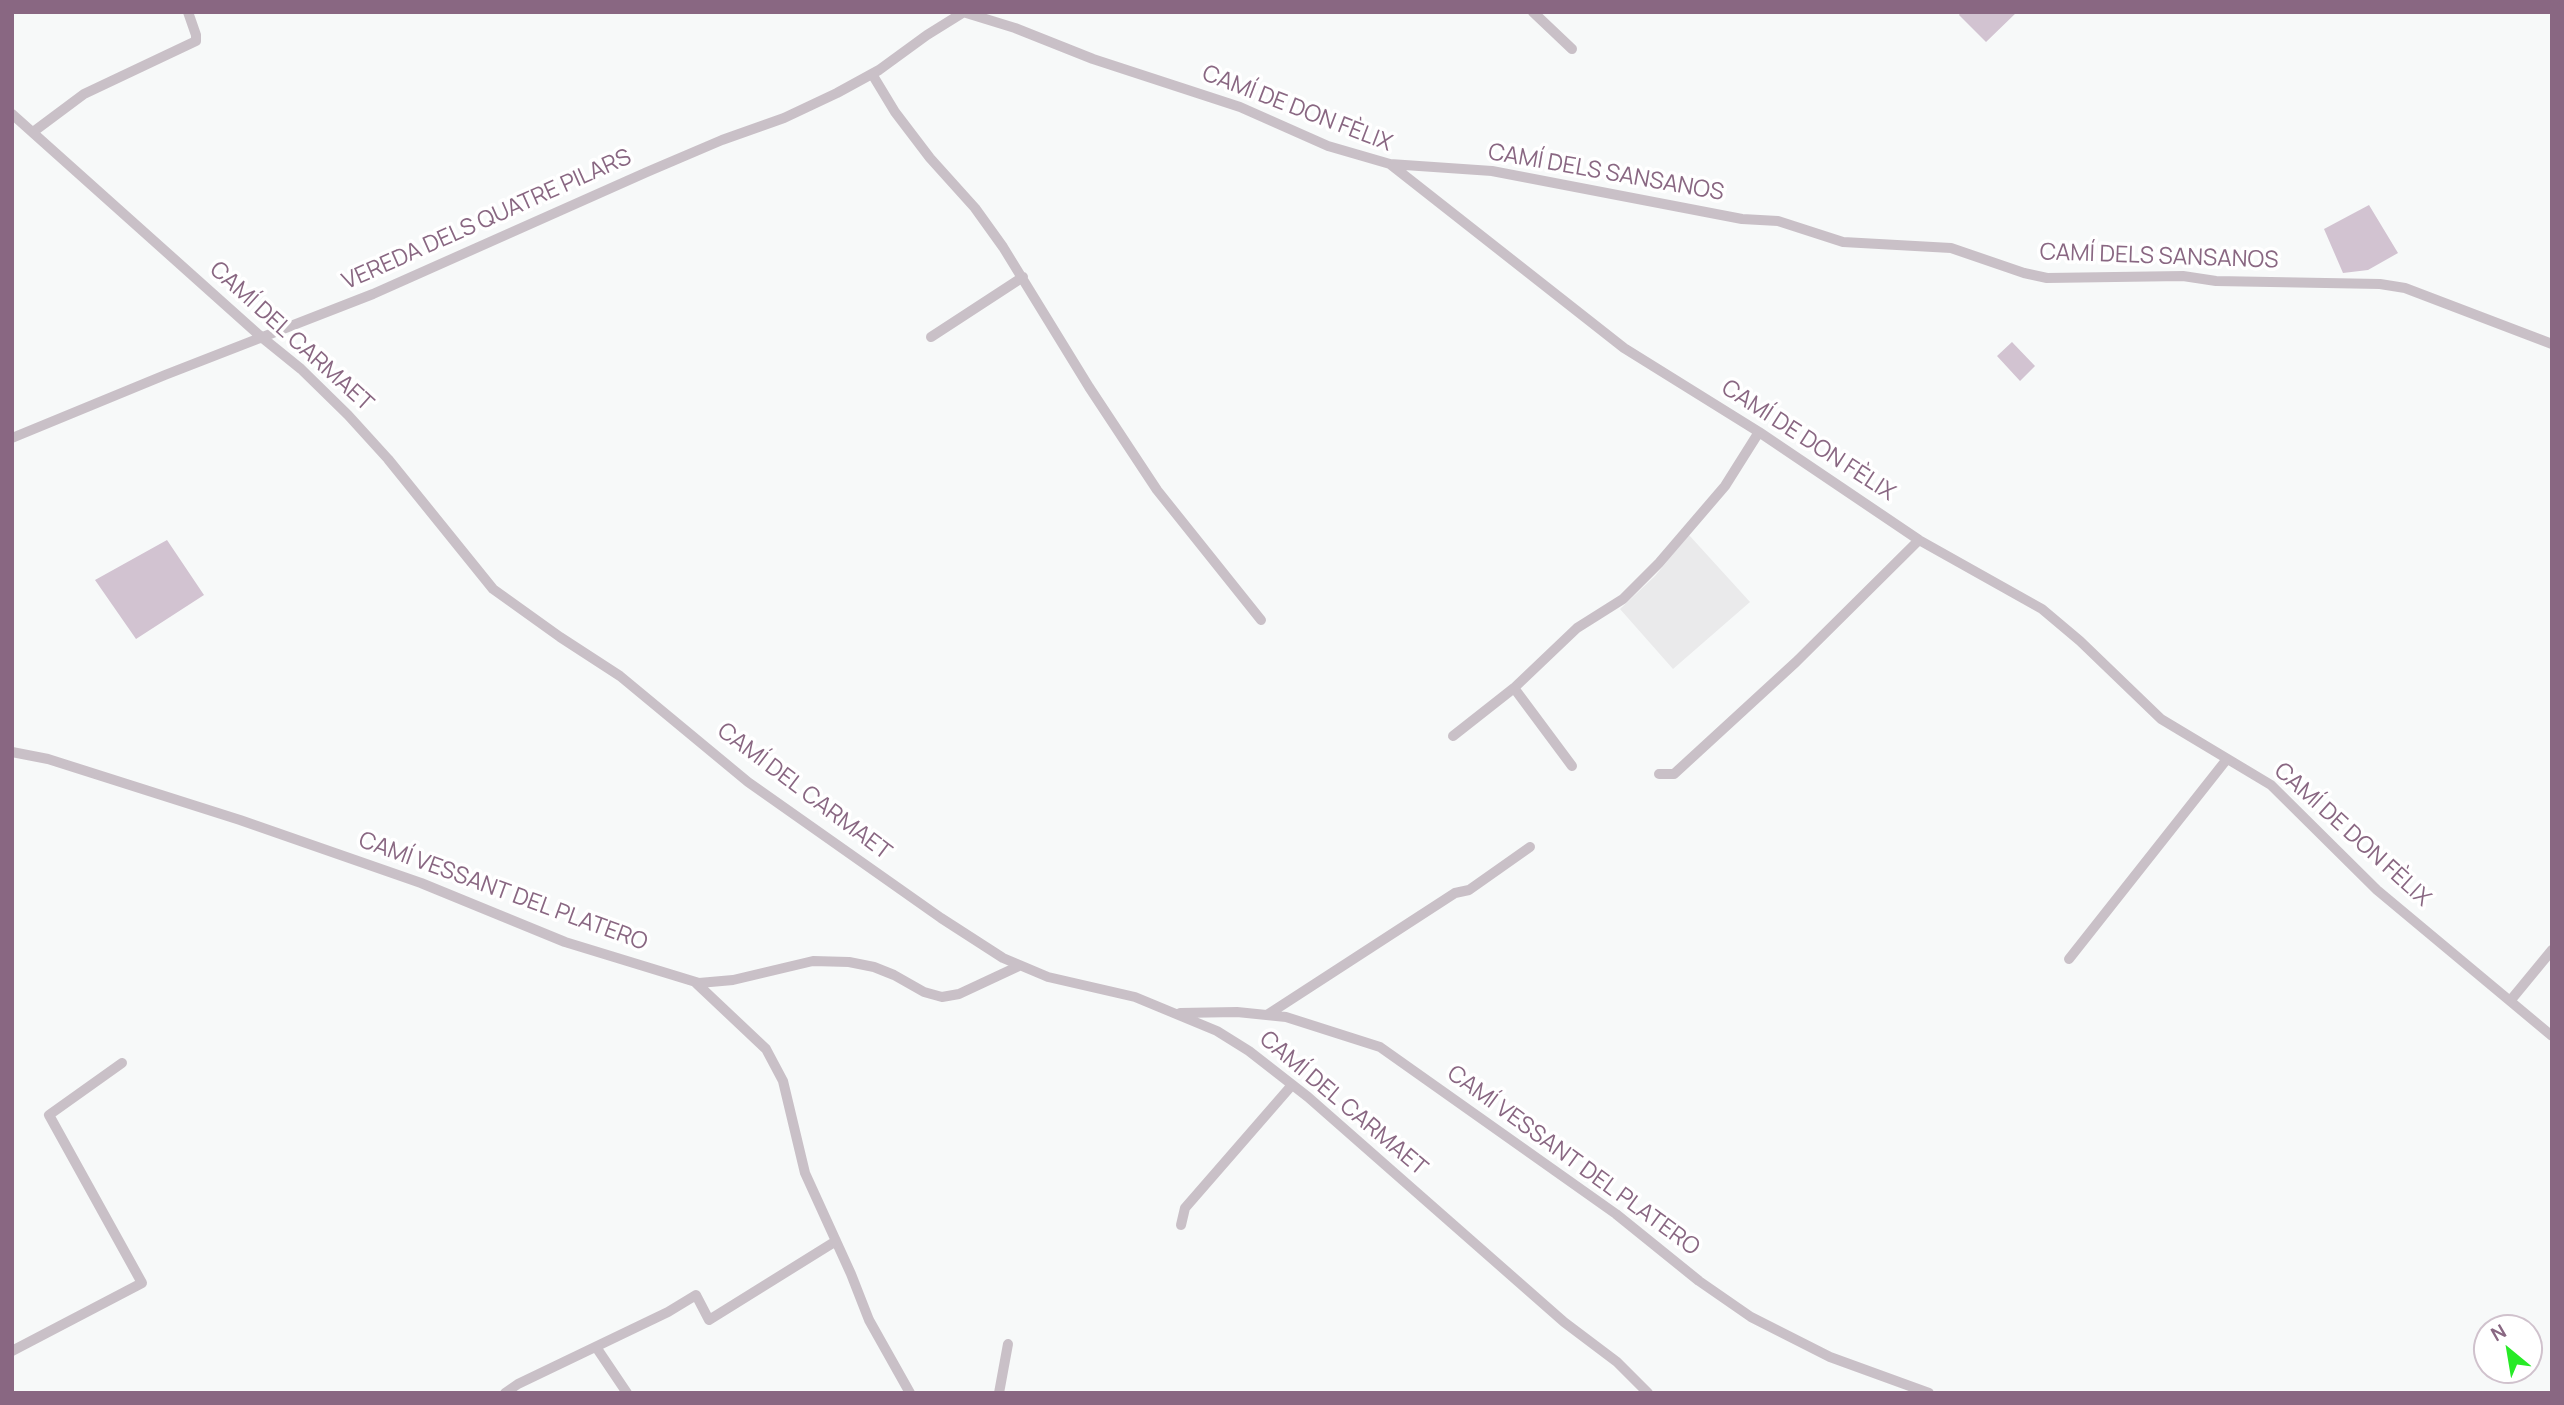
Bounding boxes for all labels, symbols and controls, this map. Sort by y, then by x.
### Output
street label: CAMÍ DE DON FÈLIX [1198,60,1396,158]
street label: CAMÍ DELS SANSANOS [1486,139,1726,207]
street label: VEREDA DELS QUATRE PILARS [338,144,636,296]
street label: CAMÍ DELS SANSANOS [2039,239,2279,275]
street label: CAMÍ DEL CARMAET [204,256,378,418]
street label: CAMÍ DE DON FÈLIX [1716,375,1900,507]
street label: CAMÍ DEL CARMAET [712,718,896,866]
street label: CAMÍ DE DON FÈLIX [2268,757,2436,913]
street label: CAMÍ VESSANT DEL PLATERO [355,827,651,957]
street label: CAMÍ DEL CARMAET [1253,1026,1433,1182]
street label: CAMÍ VESSANT DEL PLATERO [1441,1060,1705,1262]
north arrow [2473,1314,2543,1384]
text: N [2486,1318,2511,1347]

